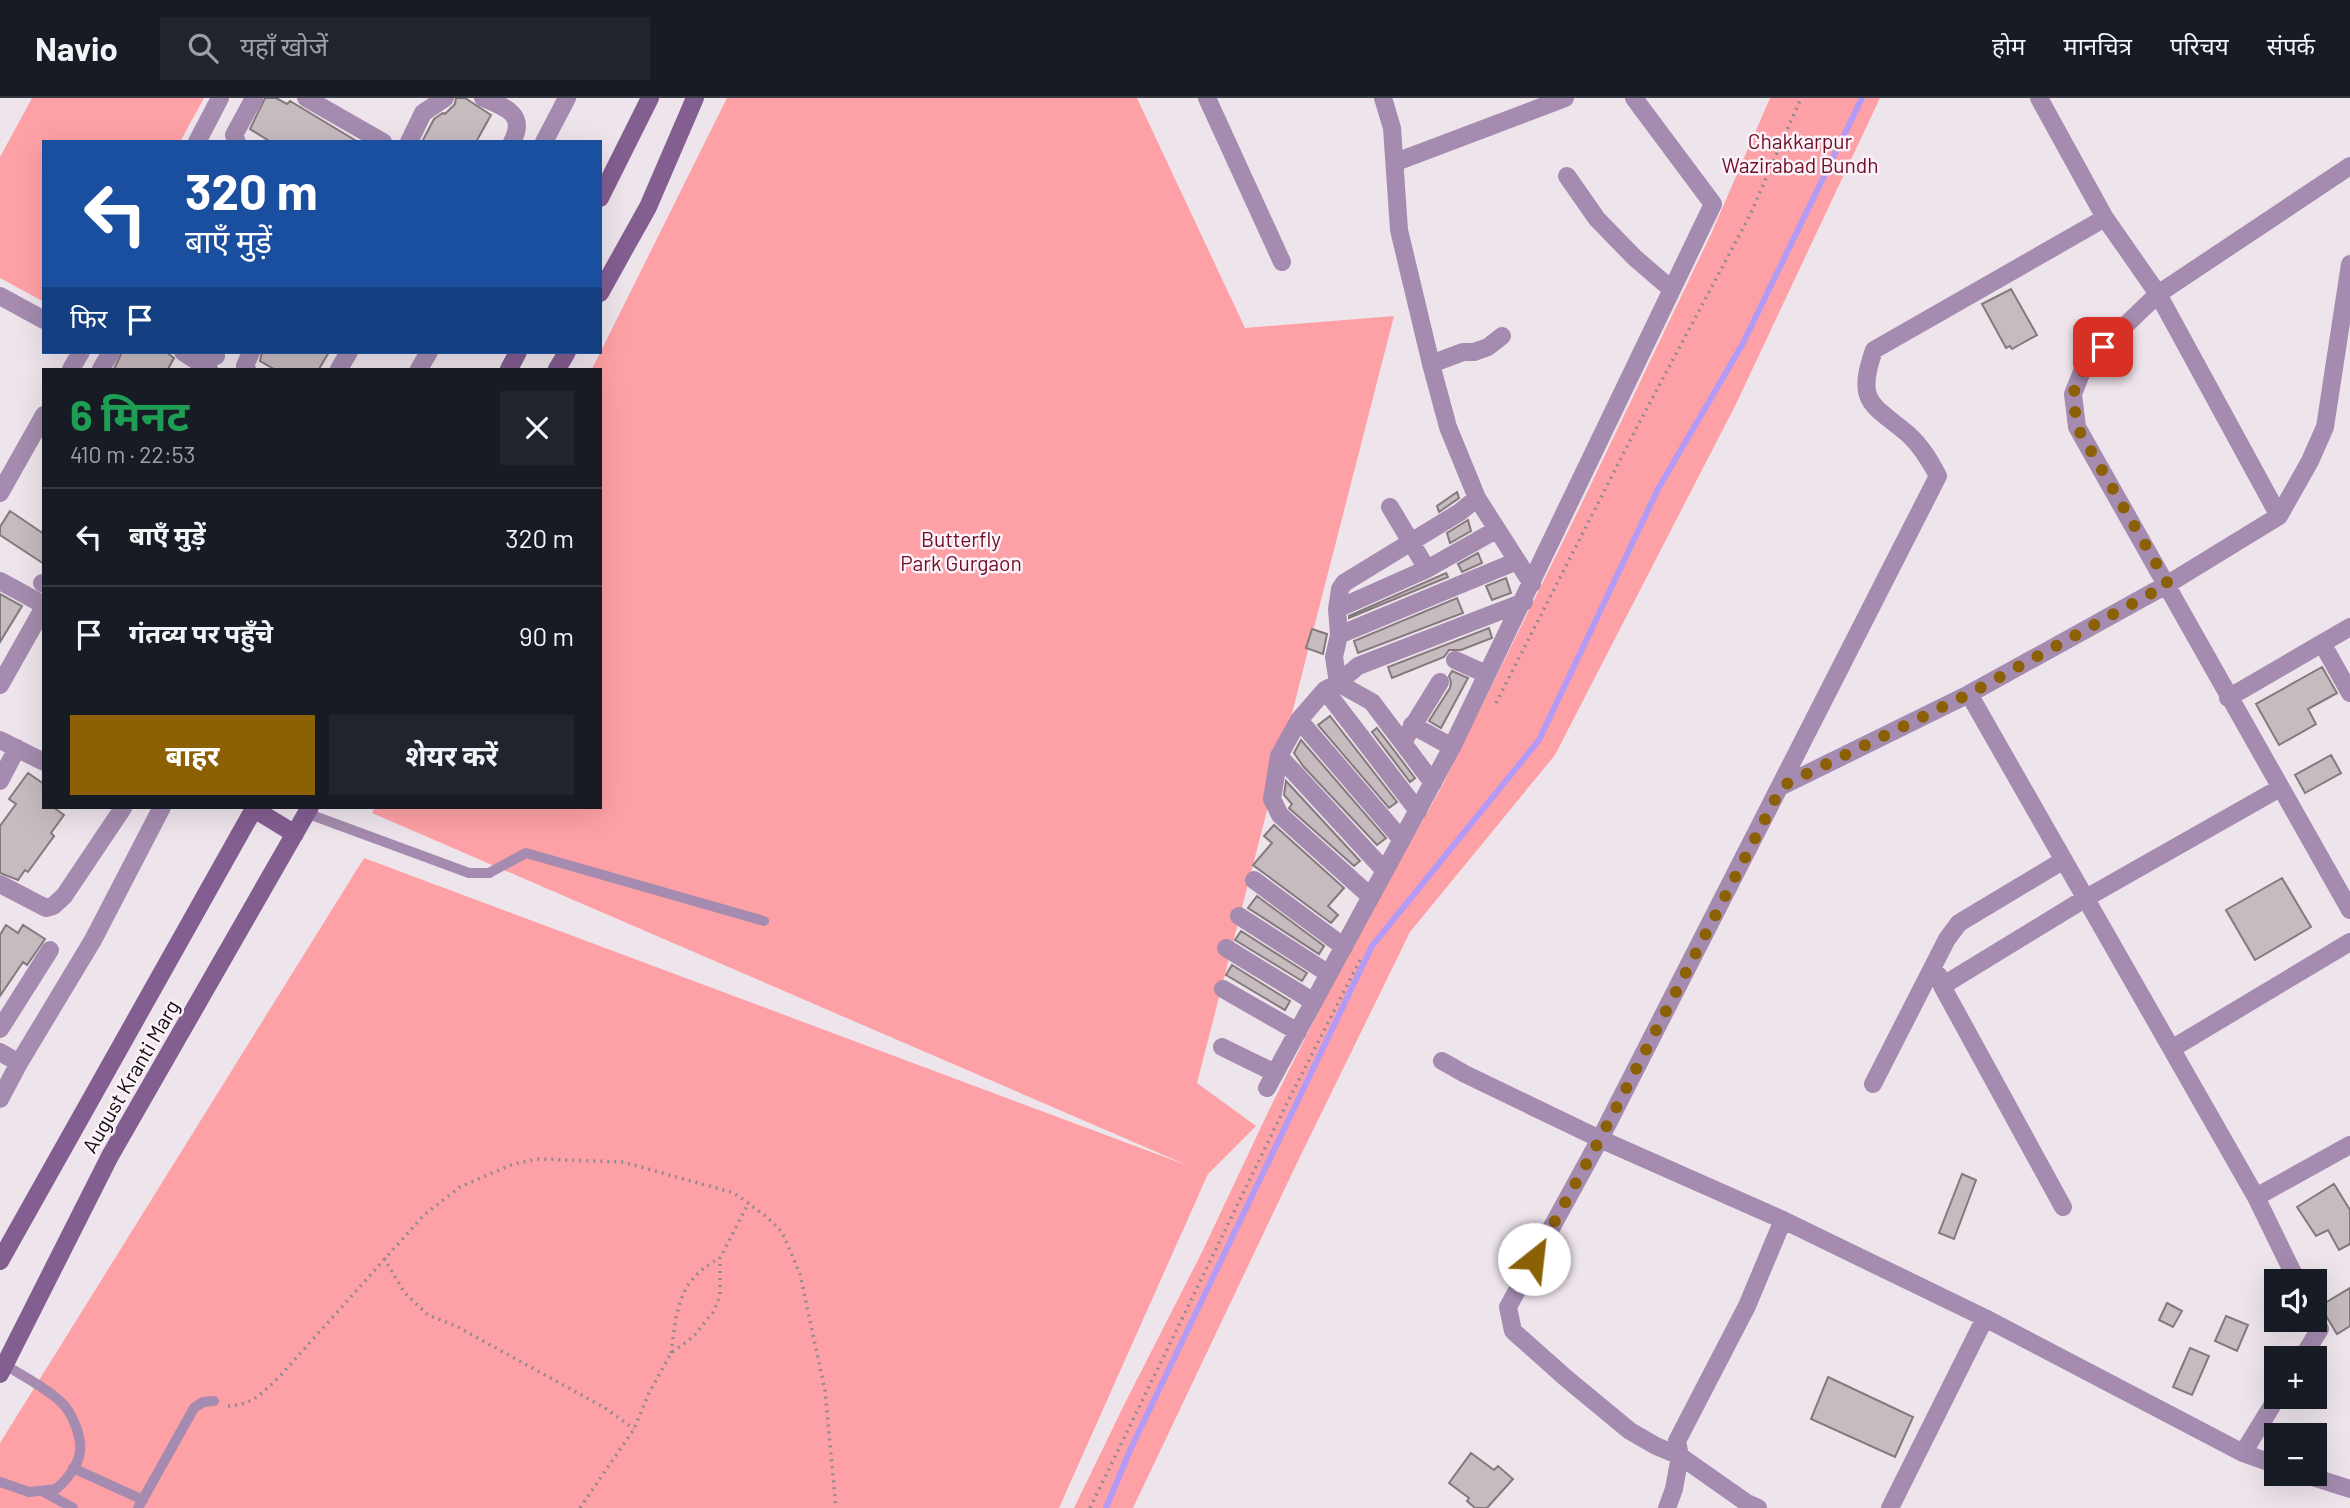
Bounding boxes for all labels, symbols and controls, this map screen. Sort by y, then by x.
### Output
search box [160,17,650,80]
text: Navio [35,28,118,68]
icon: search [184,29,222,67]
text: यहाँ खोजें [240,30,328,61]
text: होम [1992,31,2025,60]
text: मानचित्र [2063,31,2132,60]
text: परिचय [2170,31,2229,60]
text: संपर्क [2267,31,2315,60]
park label: Chakkarpur Wazirabad Bundh [1721,128,1879,177]
text: 320 m [185,161,318,220]
icon: left [70,168,161,259]
text: बाएँ मुड़ें [185,221,272,259]
icon: arrive [121,301,159,339]
text: फिर [70,302,107,333]
pin [2073,317,2133,377]
icon: arrive [2084,328,2122,366]
text: 6 मिनट [70,389,189,439]
button: close [500,391,574,465]
text: 410 m · 22:53 [70,440,195,468]
icon: left [70,518,108,556]
text: बाएँ मुड़ें [129,519,206,550]
text: 320 m [505,522,574,553]
park label: Butterfly Park Gurgaon [900,526,1022,575]
icon: arrive [70,616,108,654]
text: गंतव्य पर पहुँचे [129,617,273,648]
text: 90 m [519,620,574,651]
button: बाहर [70,715,315,795]
button: शेयर करें [329,715,574,795]
street label: August Kranti Marg [76,995,184,1157]
position arrow [1497,1222,1571,1296]
map controls [2264,1269,2327,1486]
button: sound [2264,1269,2327,1332]
button: + [2264,1346,2327,1409]
button: − [2264,1423,2327,1486]

